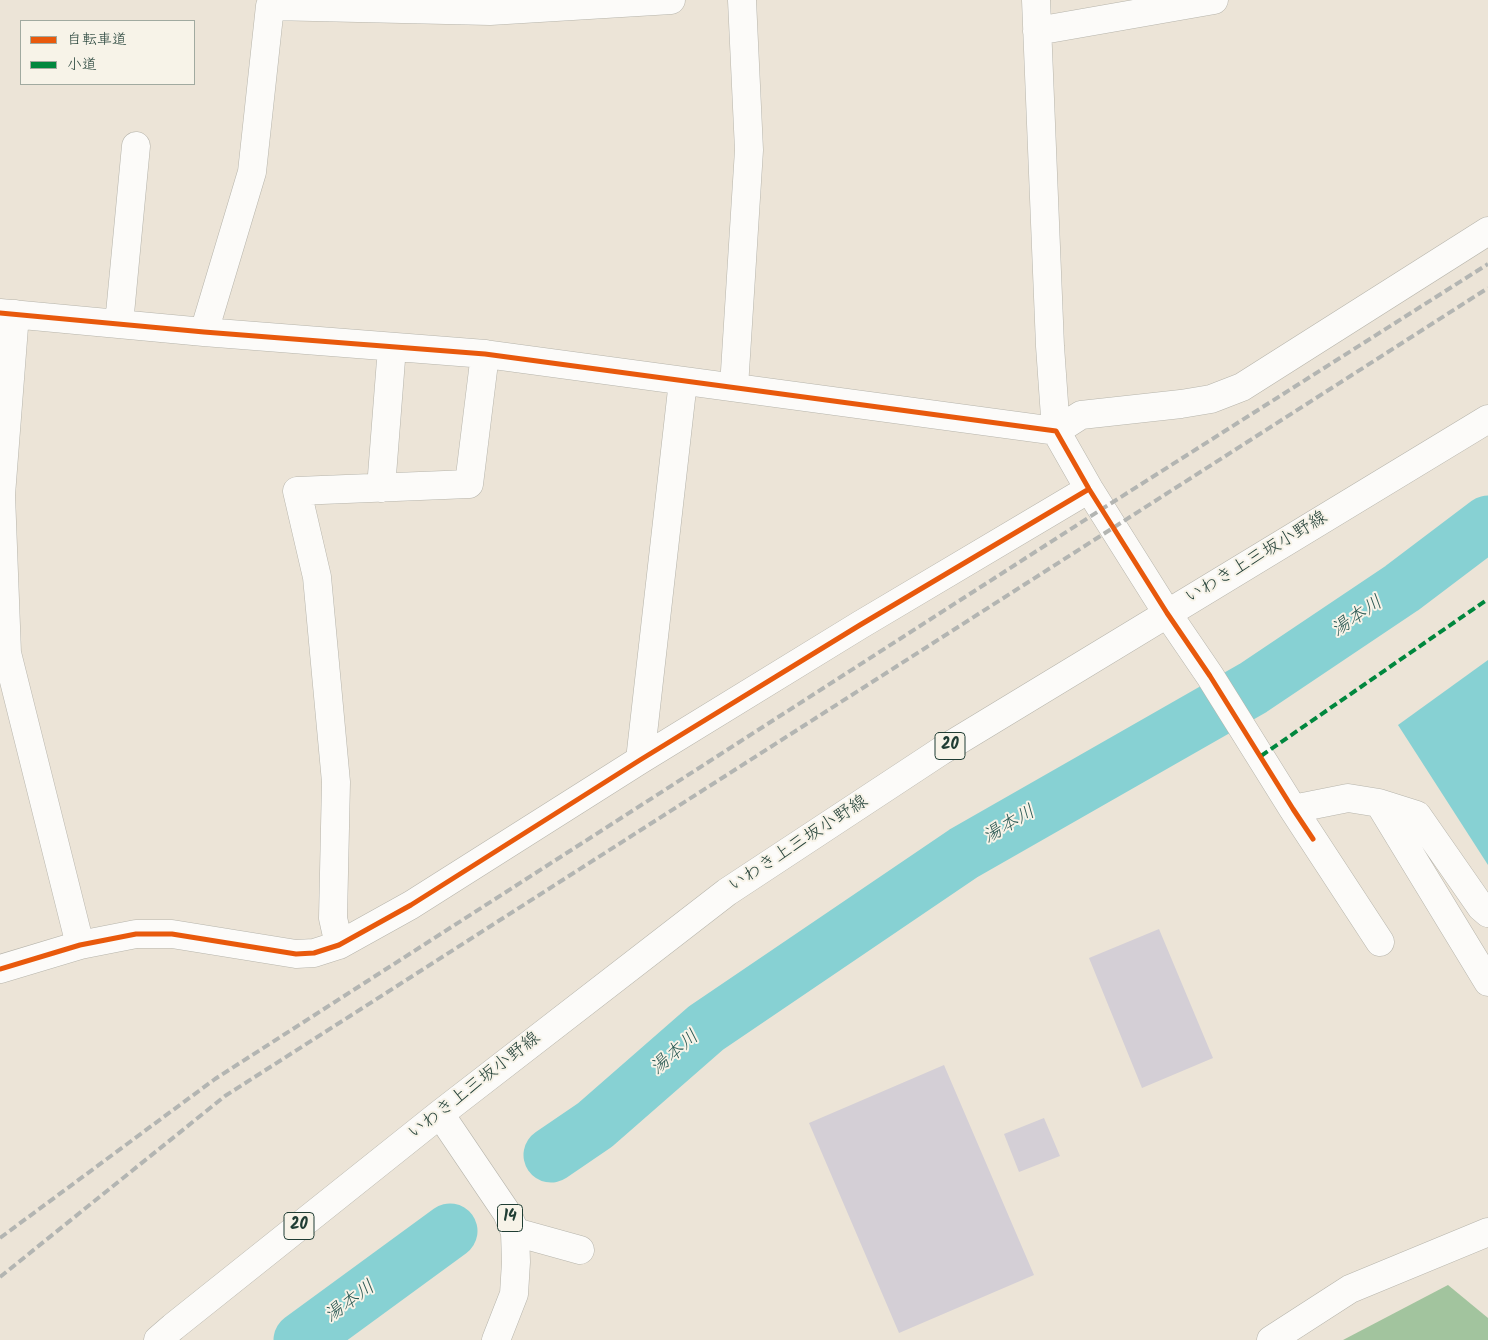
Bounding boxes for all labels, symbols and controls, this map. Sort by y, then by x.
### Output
legend [20,20,195,85]
text: 自転車道 [67,28,127,52]
text: 小道 [67,53,97,77]
street label: いわき上三坂小野線 [1182,508,1332,610]
water label: 湯本川 [1328,593,1388,643]
road number: 20 [935,732,965,759]
street label: いわき上三坂小野線 [725,792,873,898]
water label: 湯本川 [980,802,1040,850]
water label: 湯本川 [647,1027,705,1081]
street label: いわき上三坂小野線 [405,1029,545,1145]
road number: 14 [498,1204,522,1232]
road number: 20 [284,1212,314,1240]
water label: 湯本川 [321,1277,381,1329]

